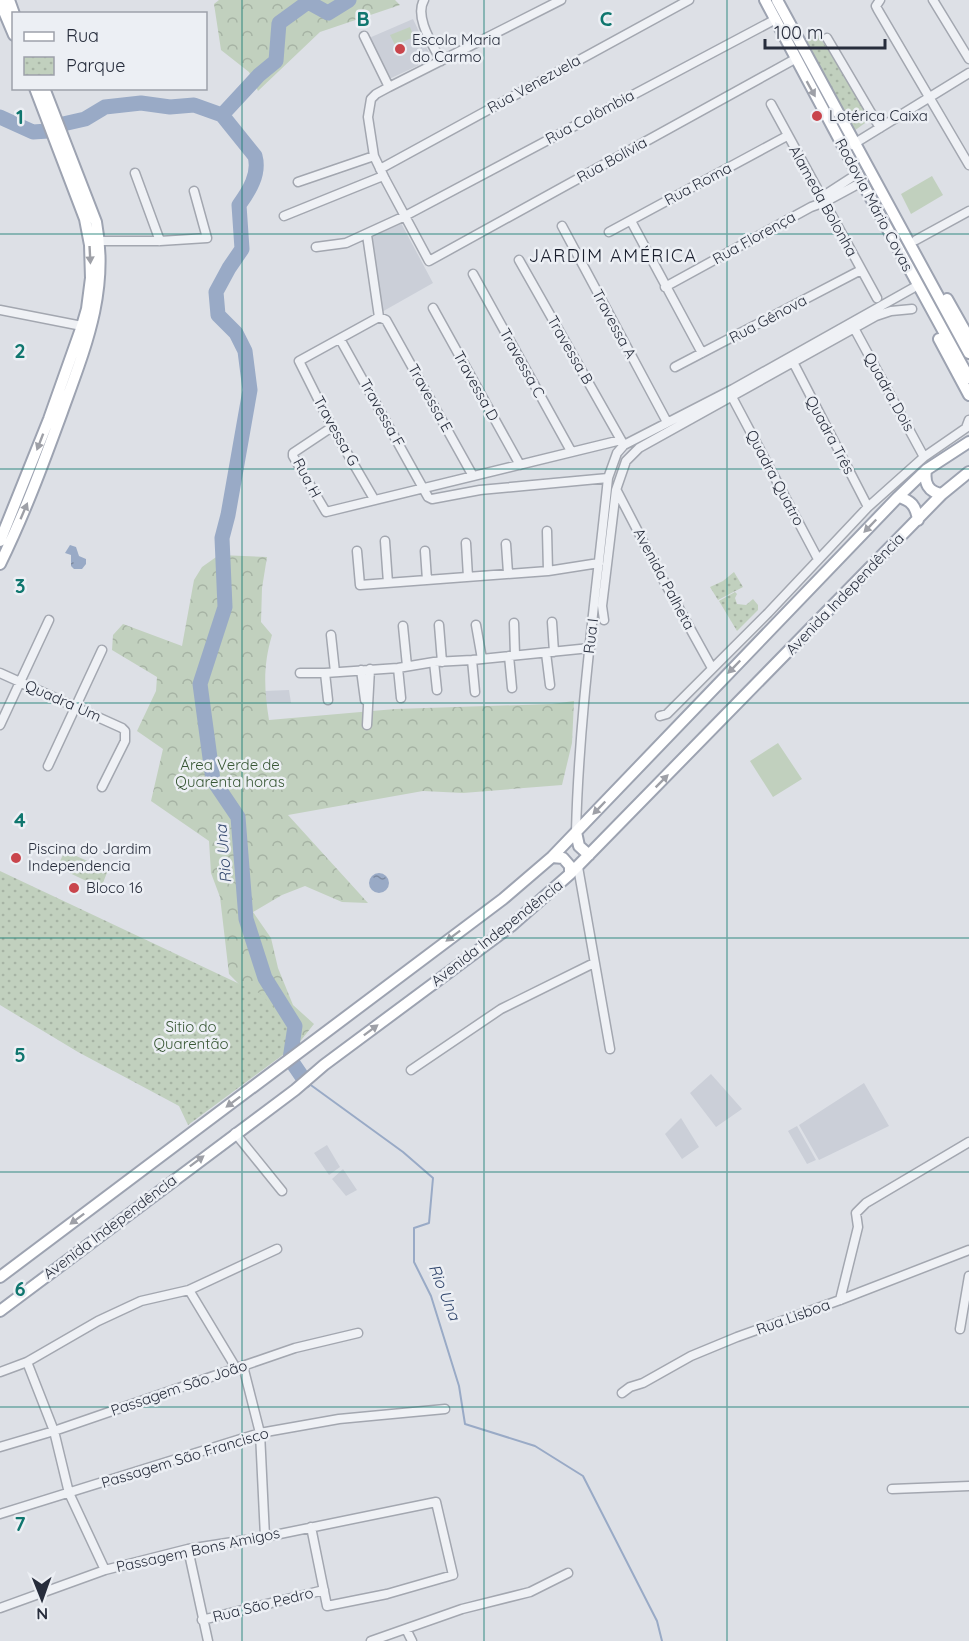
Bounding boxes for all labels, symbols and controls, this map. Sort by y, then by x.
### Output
text: B [356,6,370,31]
text: C [600,6,613,31]
legend [12,12,207,90]
scale bar [765,12,885,50]
text: 100 m [774,21,823,44]
text: Rua [66,24,99,47]
place label: Escola Maria do Carmo [412,30,501,66]
marker: Escola Maria do Carmo [393,42,407,56]
street label: Rua Venezuela [484,50,584,117]
text: Parque [66,54,125,77]
one-way arrow [806,81,816,98]
street label: Rua Colômbia [542,85,638,148]
text: 1 [16,104,24,129]
place label: Lotérica Caixa [829,106,928,125]
marker: Lotérica Caixa [810,109,824,123]
street label: Rua Bolívia [573,133,650,187]
street label: Rodovia Mário Covas [831,135,918,275]
street label: Alameda Bolonha [785,142,862,260]
street label: Rua Roma [661,158,735,209]
street label: Rua Florença [709,207,799,268]
district label: JARDIM AMÉRICA [529,244,697,267]
one-way arrow [86,246,95,265]
street label: Travessa A [588,286,641,362]
street label: Rua Gênova [726,290,810,347]
street label: Travessa B [543,312,598,388]
street label: Travessa C [496,325,549,401]
text: 2 [14,338,26,363]
street label: Travessa D [449,347,504,424]
street label: Quadra Dois [860,349,919,435]
street label: Travessa E [404,360,457,435]
street label: Travessa F [356,375,409,450]
street label: Quadra Três [802,392,859,477]
street label: Travessa G [310,393,363,469]
street label: Quadra Quatro [742,427,809,529]
one-way arrow [35,433,44,451]
street label: Rua H [289,455,326,501]
one-way arrow [19,502,29,520]
one-way arrow [863,519,877,533]
street label: Avenida Palheta [630,525,699,633]
street label: Avenida Independência [781,529,908,659]
text: 3 [15,573,25,598]
street label: Rua I [579,617,602,655]
one-way arrow [727,659,741,674]
street label: Quadra Um [22,675,104,726]
park label: Área Verde de Quarenta horas [175,755,285,791]
one-way arrow [655,775,669,789]
one-way arrow [593,800,607,814]
text: 4 [14,807,26,832]
water label: Rio Una [210,823,236,884]
place label: Piscina do Jardim Independencia [28,839,151,875]
marker: Piscina do Jardim Independencia [9,851,23,865]
street label: Avenida Independência [427,875,566,990]
place label: Bloco 16 [86,878,143,897]
marker: Bloco 16 [67,881,81,895]
one-way arrow [446,930,462,942]
park label: Sitio do Quarentão [153,1017,229,1053]
one-way arrow [362,1024,378,1036]
text: 5 [14,1042,26,1067]
one-way arrow [225,1095,240,1107]
one-way arrow [189,1155,205,1167]
street label: Avenida Independência [39,1170,180,1283]
one-way arrow [69,1213,85,1225]
water label: Rio Una [425,1261,466,1324]
text: 6 [14,1276,26,1301]
street label: Rua Lisboa [753,1294,832,1339]
street label: Passagem São João [108,1355,250,1420]
street label: Passagem São Francisco [99,1423,271,1492]
text: 7 [15,1511,26,1536]
street label: Passagem Bons Amigos [114,1523,282,1576]
north arrow [12,1569,72,1629]
street label: Rua São Pedro [211,1583,315,1626]
text: N [36,1604,48,1624]

